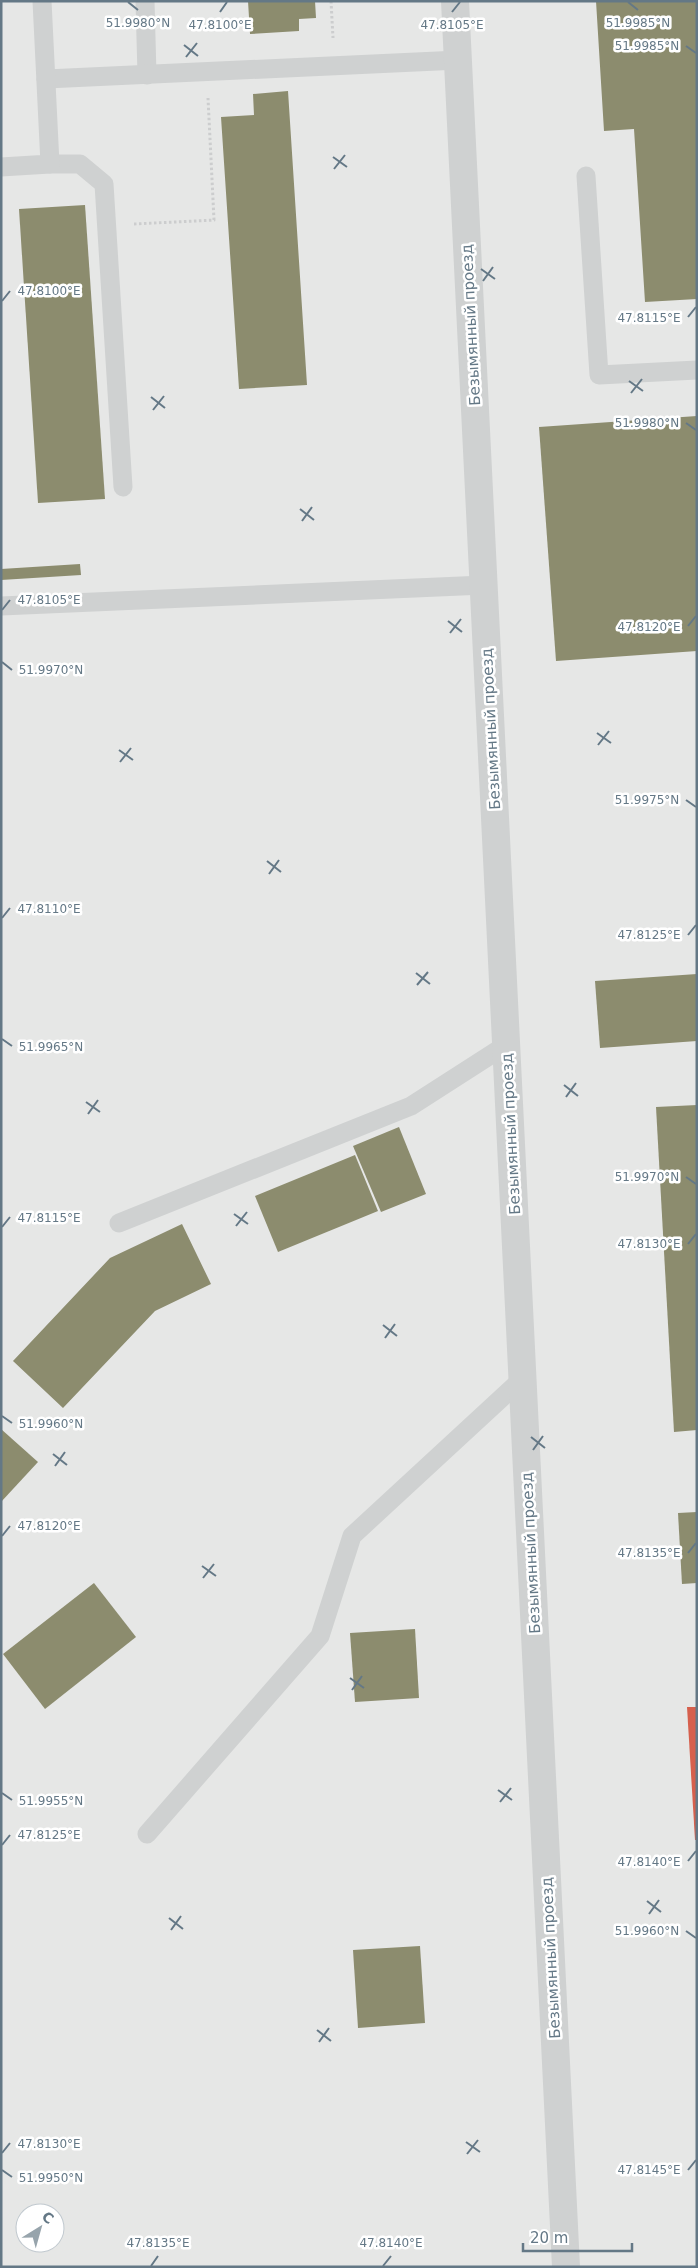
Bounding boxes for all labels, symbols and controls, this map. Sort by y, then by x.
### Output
text: 51.9980°N [106,16,170,30]
text: 51.9985°N [606,16,670,30]
text: 47.8100°E [188,18,252,32]
text: 47.8105°E [420,18,484,32]
text: 51.9985°N [615,39,679,53]
street label: Безымянный проезд [458,244,484,406]
text: 47.8100°E [17,284,81,298]
text: 47.8115°E [617,311,681,325]
text: 51.9980°N [615,416,679,430]
text: 47.8105°E [17,593,81,607]
text: 47.8120°E [617,620,681,634]
street label: Безымянный проезд [478,648,504,810]
text: 51.9970°N [19,663,83,677]
text: 51.9975°N [615,793,679,807]
text: 47.8110°E [17,902,81,916]
text: 47.8125°E [617,928,681,942]
text: 51.9965°N [19,1040,83,1054]
street label: Безымянный проезд [498,1053,524,1215]
text: 51.9970°N [615,1170,679,1184]
text: 47.8115°E [17,1211,81,1225]
text: 47.8130°E [617,1237,681,1251]
text: 51.9960°N [19,1417,83,1431]
street label: Безымянный проезд [518,1472,544,1634]
text: 47.8120°E [17,1519,81,1533]
text: 47.8135°E [617,1546,681,1560]
text: 51.9955°N [19,1794,83,1808]
text: 47.8125°E [17,1828,81,1842]
text: 47.8140°E [617,1855,681,1869]
street label: Безымянный проезд [538,1877,564,2039]
text: 51.9960°N [615,1924,679,1938]
text: 47.8130°E [17,2137,81,2151]
text: 47.8145°E [617,2163,681,2177]
text: 51.9950°N [19,2171,83,2185]
north arrow [15,2203,65,2253]
text: С [39,2208,57,2227]
scale bar [523,2220,632,2252]
text: 20 m [530,2229,568,2247]
text: 47.8135°E [126,2236,190,2250]
text: 47.8140°E [359,2236,423,2250]

